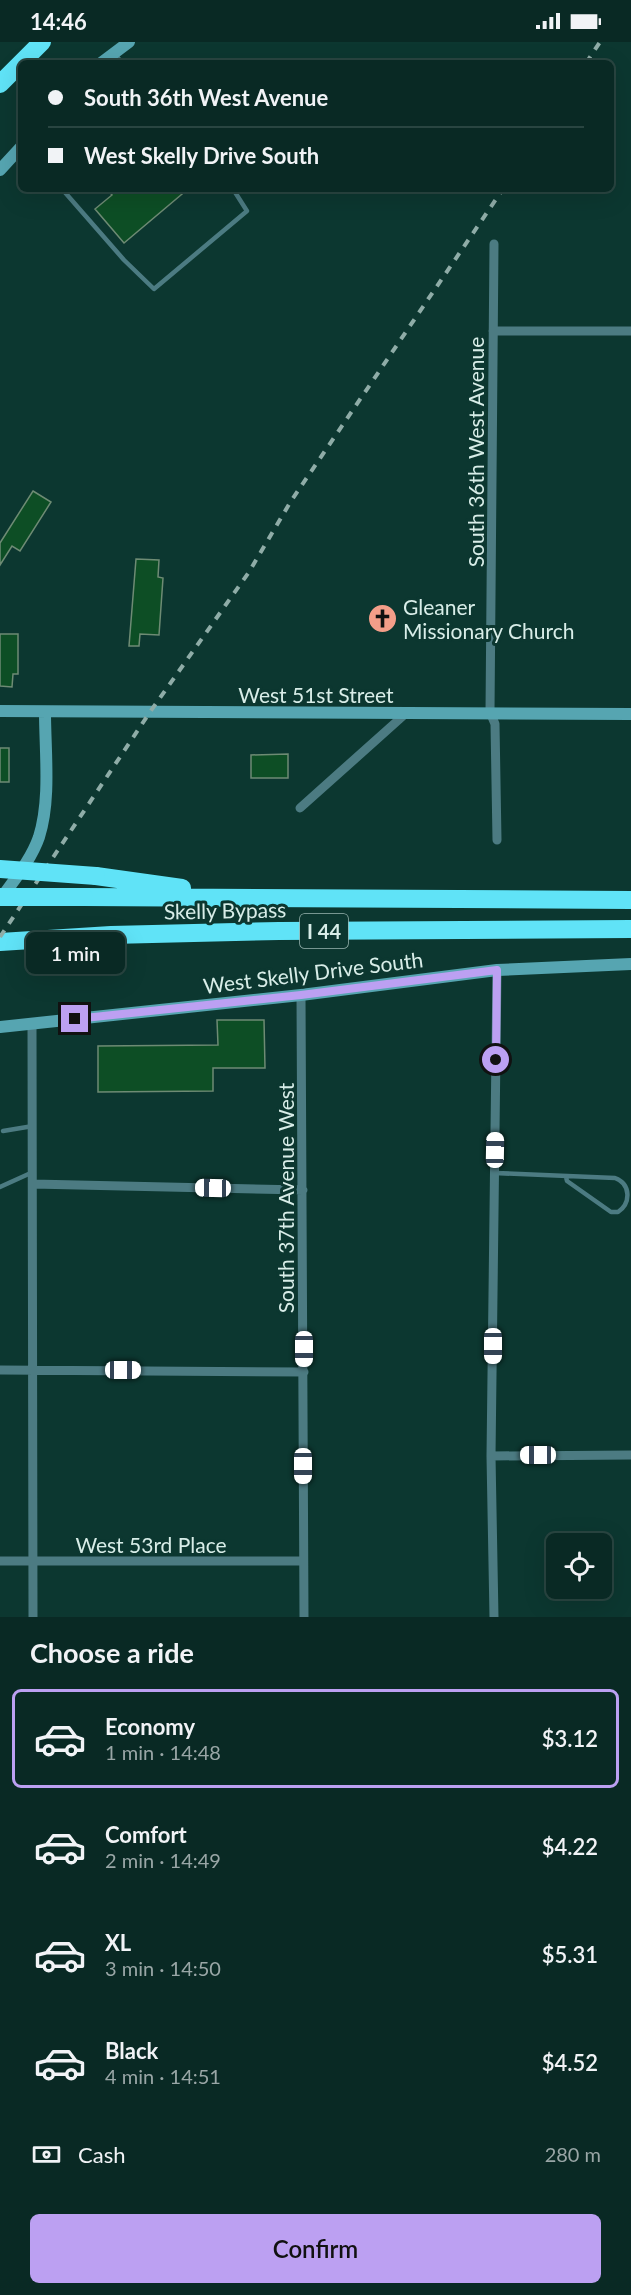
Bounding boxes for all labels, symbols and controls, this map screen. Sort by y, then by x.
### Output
text: 14:46 [30,8,87,35]
text: South 36th West Avenue [84,84,328,111]
text: West Skelly Drive South [84,142,319,169]
street label: South 36th West Avenue [463,337,488,567]
place label: Gleaner Missionary Church [403,594,574,643]
church icon: Gleaner Missionary Church [366,602,398,634]
street label: West 51st Street [238,682,394,707]
street label: Skelly Bypass [164,896,286,924]
road number: I 44 [300,914,348,948]
callout: 1 min [26,932,124,974]
text: 1 min [51,941,100,965]
street label: West Skelly Drive South [202,946,424,998]
route end [61,1005,88,1032]
route start [482,1046,509,1073]
street label: South 37th Avenue West [273,1082,298,1313]
car [486,1132,504,1168]
car [195,1179,231,1197]
car [484,1328,502,1364]
car [295,1331,313,1367]
car [105,1361,141,1379]
car [520,1446,556,1464]
car [294,1448,312,1484]
street label: West 53rd Place [75,1532,227,1557]
map controls [546,1533,612,1599]
button: locate [546,1533,612,1599]
text: Choose a ride [30,1636,194,1669]
icon: car [33,1712,87,1766]
text: Economy [105,1713,195,1740]
text: $3.12 [542,1725,598,1752]
text: 1 min · 14:48 [105,1740,221,1764]
icon: car [33,1820,87,1874]
text: Comfort [105,1821,187,1848]
text: $4.22 [542,1833,598,1860]
text: 2 min · 14:49 [105,1848,221,1872]
icon: car [33,1928,87,1982]
text: XL [105,1929,131,1956]
text: $5.31 [542,1941,598,1968]
text: 3 min · 14:50 [105,1956,221,1980]
icon: car [33,2036,87,2090]
text: Black [105,2037,158,2064]
text: $4.52 [542,2049,598,2076]
text: 4 min · 14:51 [105,2064,221,2088]
icon: cash [30,2138,63,2171]
text: Cash [78,2141,125,2168]
text: 280 m [545,2142,601,2166]
button: Confirm [30,2214,601,2283]

